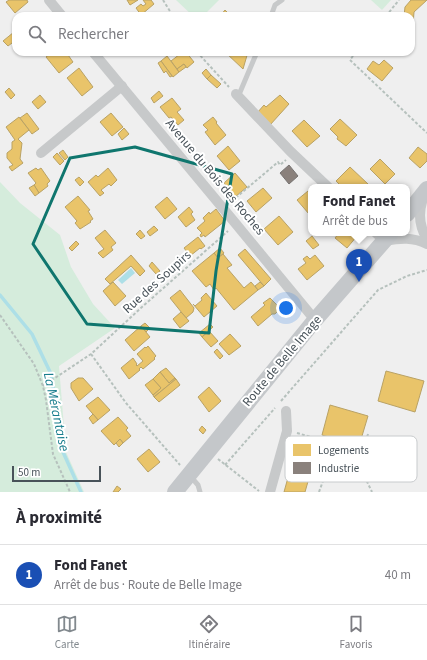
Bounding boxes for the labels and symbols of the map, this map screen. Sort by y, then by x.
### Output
street label: Avenue du Bois des Roches [161,115,269,239]
street label: Rue des Soupirs [119,246,196,318]
pin: 1 [346,249,372,282]
your location [276,298,296,318]
street label: Route de Belle Image [238,311,326,411]
water label: La Mérantaise [38,371,74,454]
legend [285,436,417,482]
text: Logements [318,443,369,458]
text: Industrie [318,461,360,476]
scale bar [12,464,101,483]

